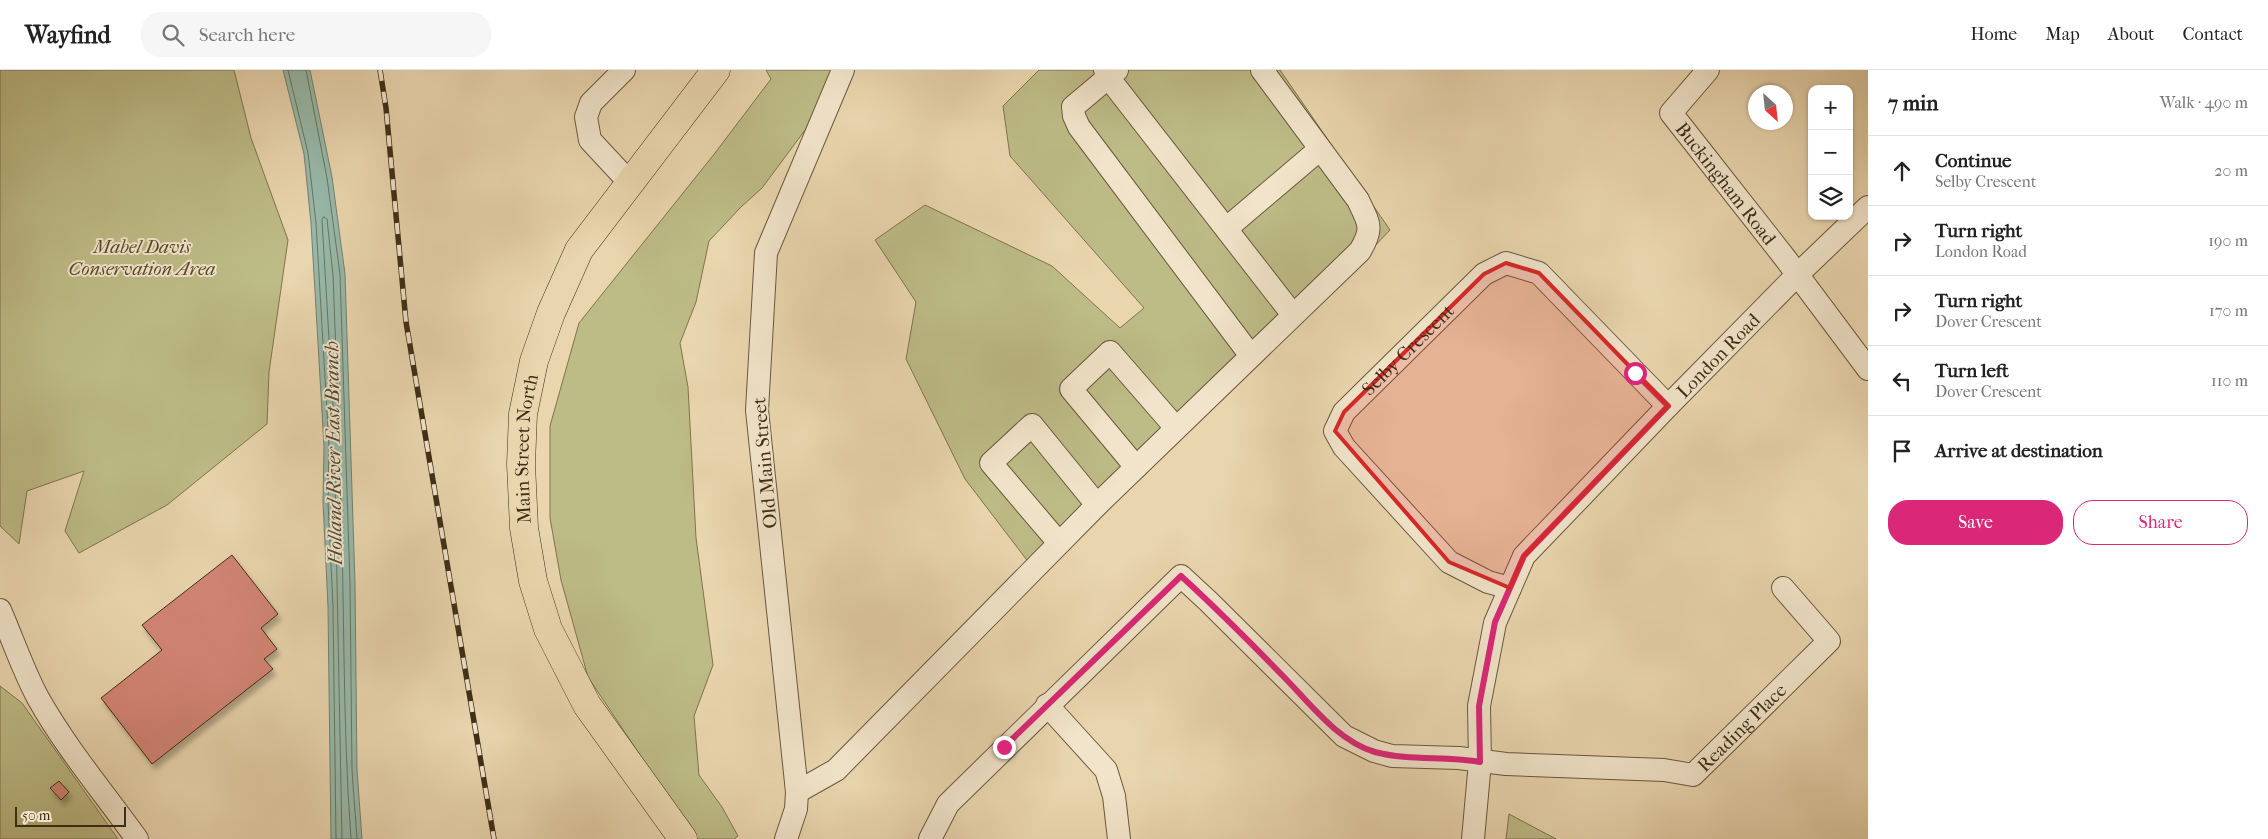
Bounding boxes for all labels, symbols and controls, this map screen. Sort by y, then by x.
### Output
search box [141,12,491,57]
text: Wayfind [25,21,111,49]
icon: search [159,21,187,49]
text: Search here [199,24,295,46]
text: Home [1970,24,2017,45]
text: Map [2045,24,2080,45]
text: About [2108,24,2154,45]
text: Contact [2182,24,2243,45]
north arrow [1748,85,1793,130]
map controls [1808,85,1853,220]
button: + [1808,85,1853,130]
text: 7 min [1888,91,1939,115]
text: Walk · 490 m [2160,93,2248,112]
street label: Buckingham Road [1670,118,1781,250]
button: − [1808,130,1853,175]
text: Continue [1935,150,2011,172]
icon: ahead [1888,157,1916,185]
text: 20 m [2214,161,2248,180]
text: Selby Crescent [1935,172,2036,191]
button: layers [1808,175,1853,220]
text: Turn right [1935,220,2022,242]
icon: right [1888,227,1916,255]
text: 190 m [2208,231,2248,250]
park label: Mabel Davis Conservation Area [68,236,216,280]
text: London Road [1935,242,2027,261]
text: Turn right [1935,290,2022,312]
icon: right [1888,297,1916,325]
street label: Selby Crescent [1358,300,1459,400]
text: 170 m [2209,301,2248,320]
street label: London Road [1672,309,1765,403]
text: Dover Crescent [1935,312,2042,331]
water label: Holland River East Branch [320,341,347,566]
text: Turn left [1935,360,2009,382]
route start [1624,362,1647,385]
icon: left [1888,367,1916,395]
text: 110 m [2211,371,2248,390]
street label: Main Street North [511,372,543,524]
text: Dover Crescent [1935,382,2042,401]
street label: Old Main Street [748,396,782,529]
icon: arrive [1888,437,1916,465]
text: Arrive at destination [1935,440,2103,462]
button: Save [1888,500,2063,545]
button: Share [2073,500,2248,545]
street label: Reading Place [1693,679,1791,777]
route end [993,736,1016,759]
scale bar [15,804,126,827]
text: 50 m [22,807,50,824]

